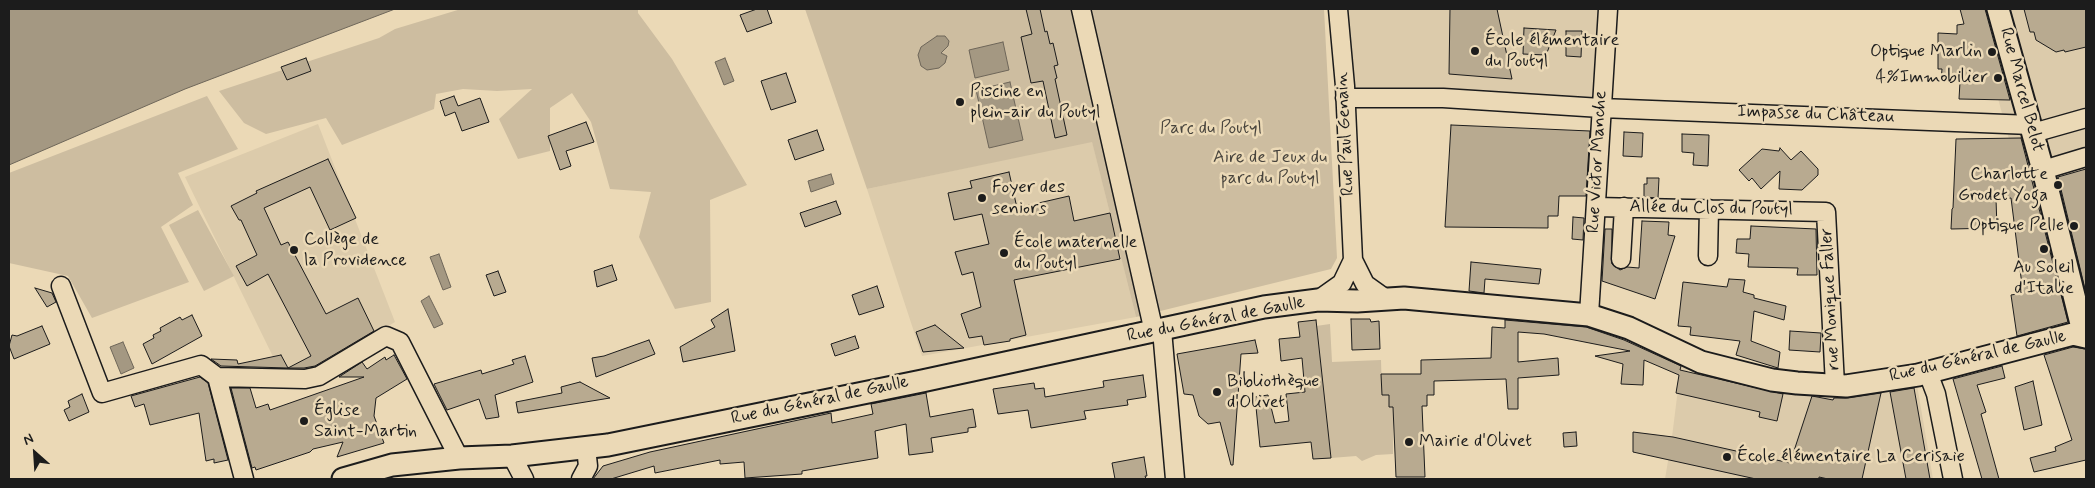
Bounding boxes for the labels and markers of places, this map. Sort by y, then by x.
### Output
place label: École élémentaire du Poutyl [1485,30,1619,72]
place label: Optique Marlin [1870,41,1982,63]
marker: École élémentaire du Poutyl [1469,45,1481,57]
marker: Optique Marlin [1986,46,1998,58]
place label: 4%Immobilier [1875,67,1988,89]
marker: 4%Immobilier [1992,72,2004,84]
place label: Piscine en plein-air du Poutyl [970,81,1100,124]
marker: Piscine en plein-air du Poutyl [954,96,966,108]
place label: Charlotte Grodet Yoga [1958,164,2048,206]
place label: Foyer des seniors [992,177,1065,220]
marker: Charlotte Grodet Yoga [2052,179,2064,191]
marker: Foyer des seniors [976,192,988,204]
place label: Optique Pelle [1969,215,2064,237]
marker: Optique Pelle [2068,220,2080,232]
place label: Collège de la Providence [304,229,407,272]
place label: École maternelle du Poutyl [1014,232,1137,274]
marker: Au Soleil d'Italie [2038,243,2050,255]
marker: Collège de la Providence [288,244,300,256]
marker: École maternelle du Poutyl [998,247,1010,259]
place label: Au Soleil d'Italie [2013,257,2075,300]
place label: Bibliothèque d'Olivet [1227,371,1319,414]
marker: Bibliothèque d'Olivet [1211,386,1223,398]
place label: Église Saint-Martin [314,400,417,442]
marker: Église Saint-Martin [298,415,310,427]
place label: Mairie d'Olivet [1419,431,1532,453]
marker: Mairie d'Olivet [1403,436,1415,448]
place label: École élémentaire La Cerisaie [1737,446,1965,468]
marker: École élémentaire La Cerisaie [1721,451,1733,463]

